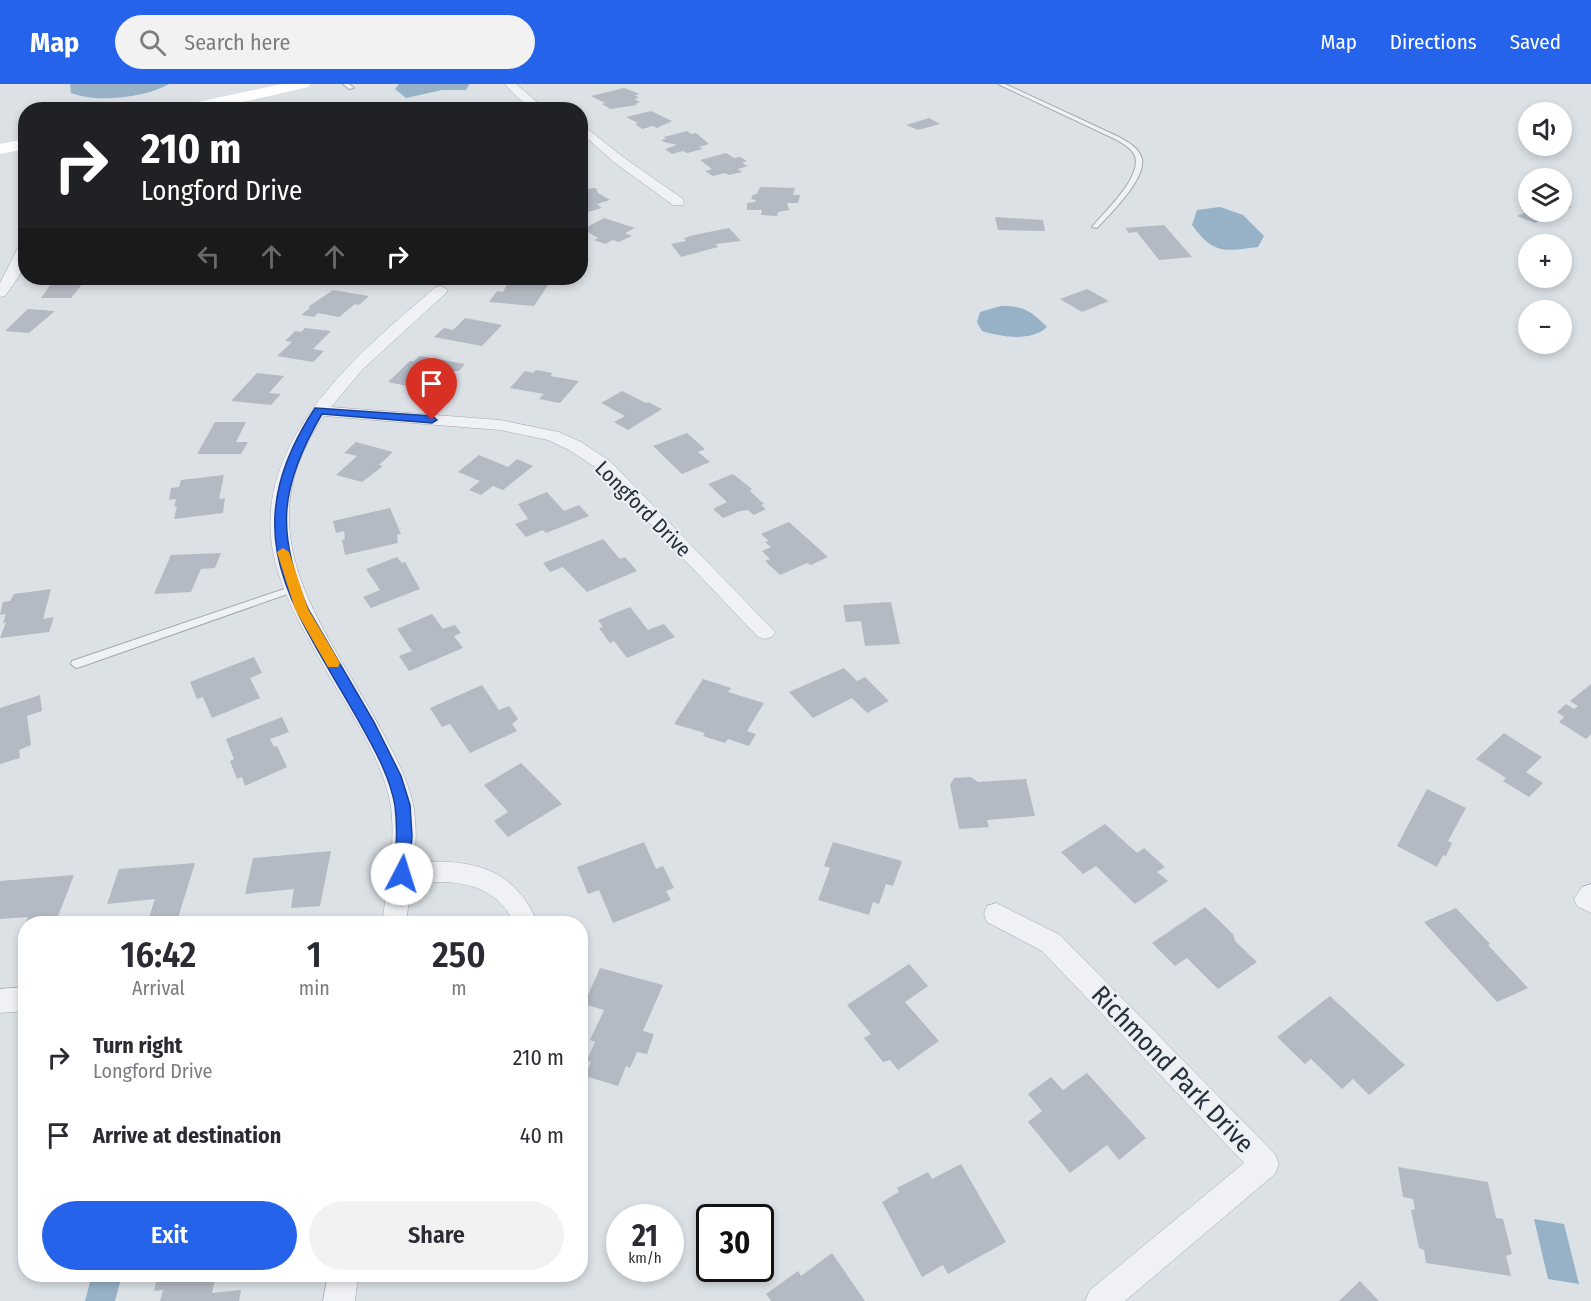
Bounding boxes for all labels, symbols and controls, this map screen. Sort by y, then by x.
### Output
search box [115,15,535,69]
text: Map [30,26,79,59]
icon: search [136,26,169,59]
text: Search here [184,29,290,56]
text: Map [1320,29,1357,55]
text: Directions [1390,29,1477,55]
text: Saved [1510,29,1561,55]
map controls [1518,102,1572,354]
button: sound [1518,102,1572,156]
text: 210 m [141,124,241,174]
icon: right [42,126,120,204]
button: layers [1518,168,1572,222]
text: Longford Drive [141,175,302,207]
button: + [1518,234,1572,288]
icon: left [192,240,225,273]
icon: ahead [255,240,288,273]
icon: ahead [318,240,351,273]
icon: right [381,240,414,273]
button: − [1518,300,1572,354]
pin [406,358,457,420]
icon: arrive [415,367,448,400]
street label: Longford Drive [589,455,697,563]
position arrow [370,842,434,906]
text: 16:42 [120,933,196,977]
text: 1 [307,933,322,977]
text: 250 [432,933,486,977]
text: Arrival [132,976,185,1000]
text: min [299,976,330,1000]
text: m [451,976,467,1000]
street label: Richmond Park Drive [1085,979,1260,1159]
text: Turn right [93,1032,182,1059]
icon: right [42,1041,75,1074]
text: 210 m [513,1044,564,1071]
text: Longford Drive [93,1059,213,1083]
icon: arrive [42,1119,75,1152]
text: Arrive at destination [93,1122,281,1149]
text: 40 m [520,1122,564,1149]
button: Exit [42,1201,297,1270]
button: Share [309,1201,564,1270]
speed limit sign: 30 [696,1204,774,1282]
text: 21 [632,1218,658,1254]
text: km/h [628,1249,662,1267]

